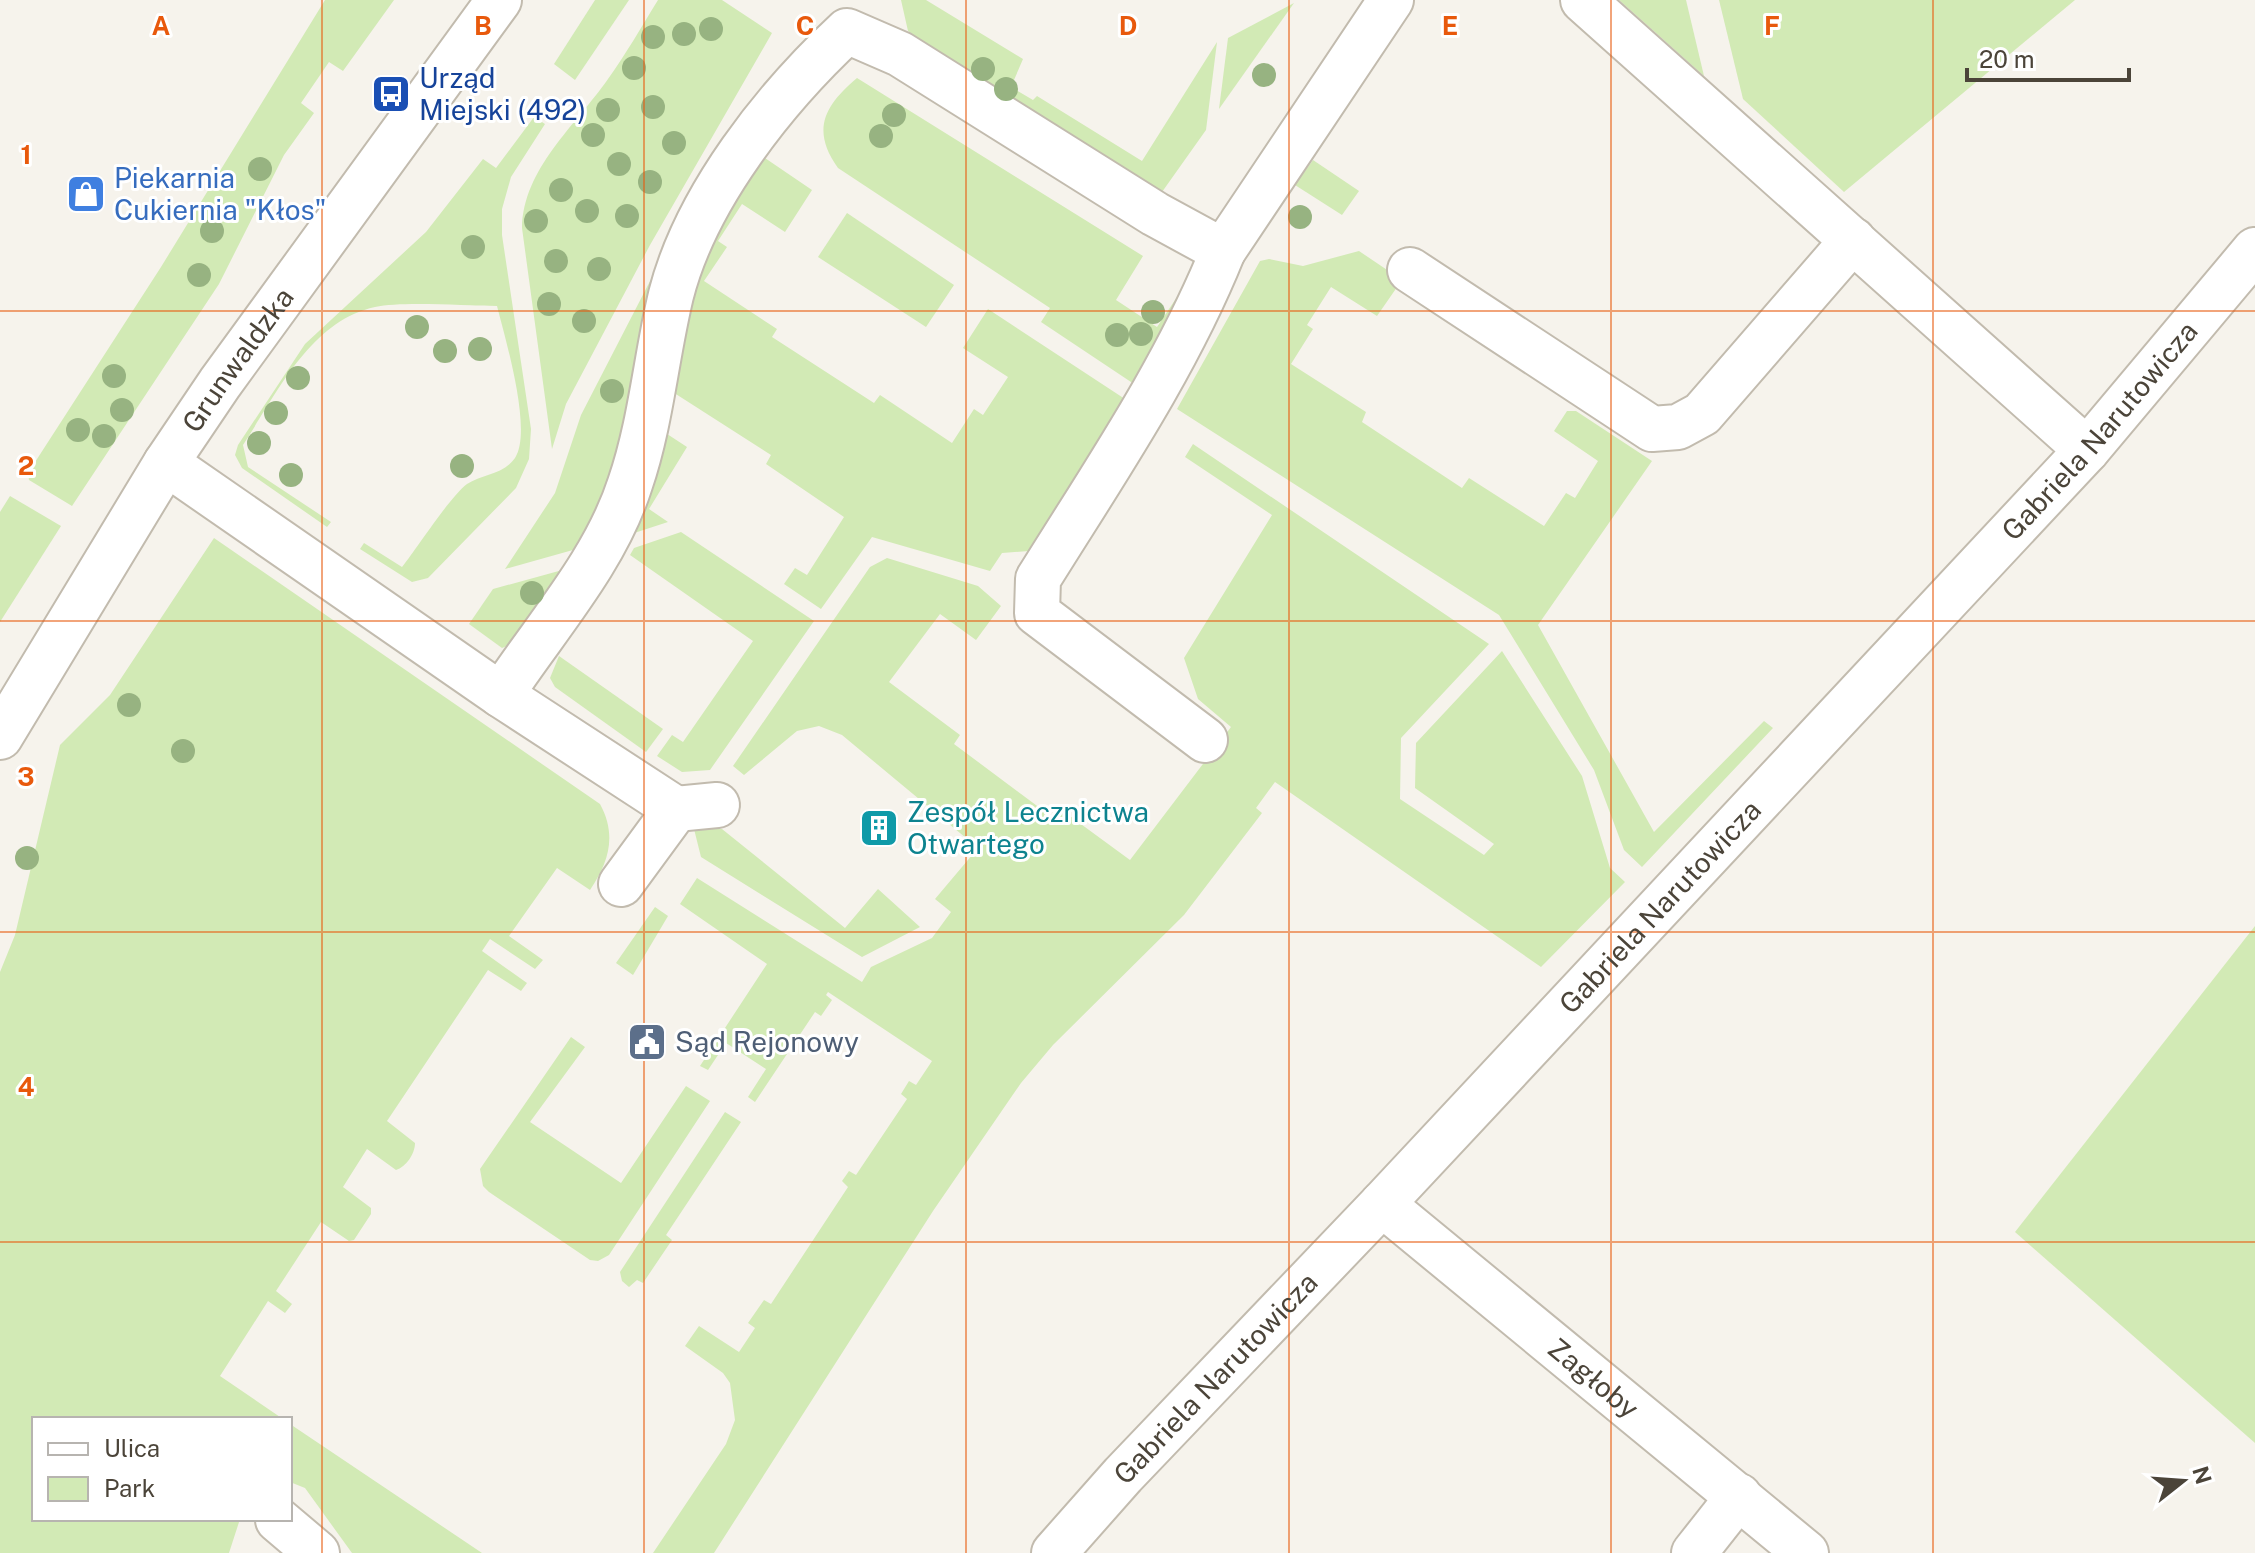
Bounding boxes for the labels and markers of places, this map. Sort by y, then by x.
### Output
place label: Urząd Miejski (492) [419,61,586,126]
bus stop icon: Urząd Miejski (492) [370,73,412,115]
place label: Piekarnia Cukiernia "Kłos" [114,161,326,226]
shop icon: Piekarnia Cukiernia "Kłos" [65,173,107,215]
place label: Zespół Lecznictwa Otwartego [907,795,1149,860]
building icon: Zespół Lecznictwa Otwartego [858,807,900,849]
public building icon: Sąd Rejonowy [626,1021,668,1063]
place label: Sąd Rejonowy [675,1025,859,1058]

